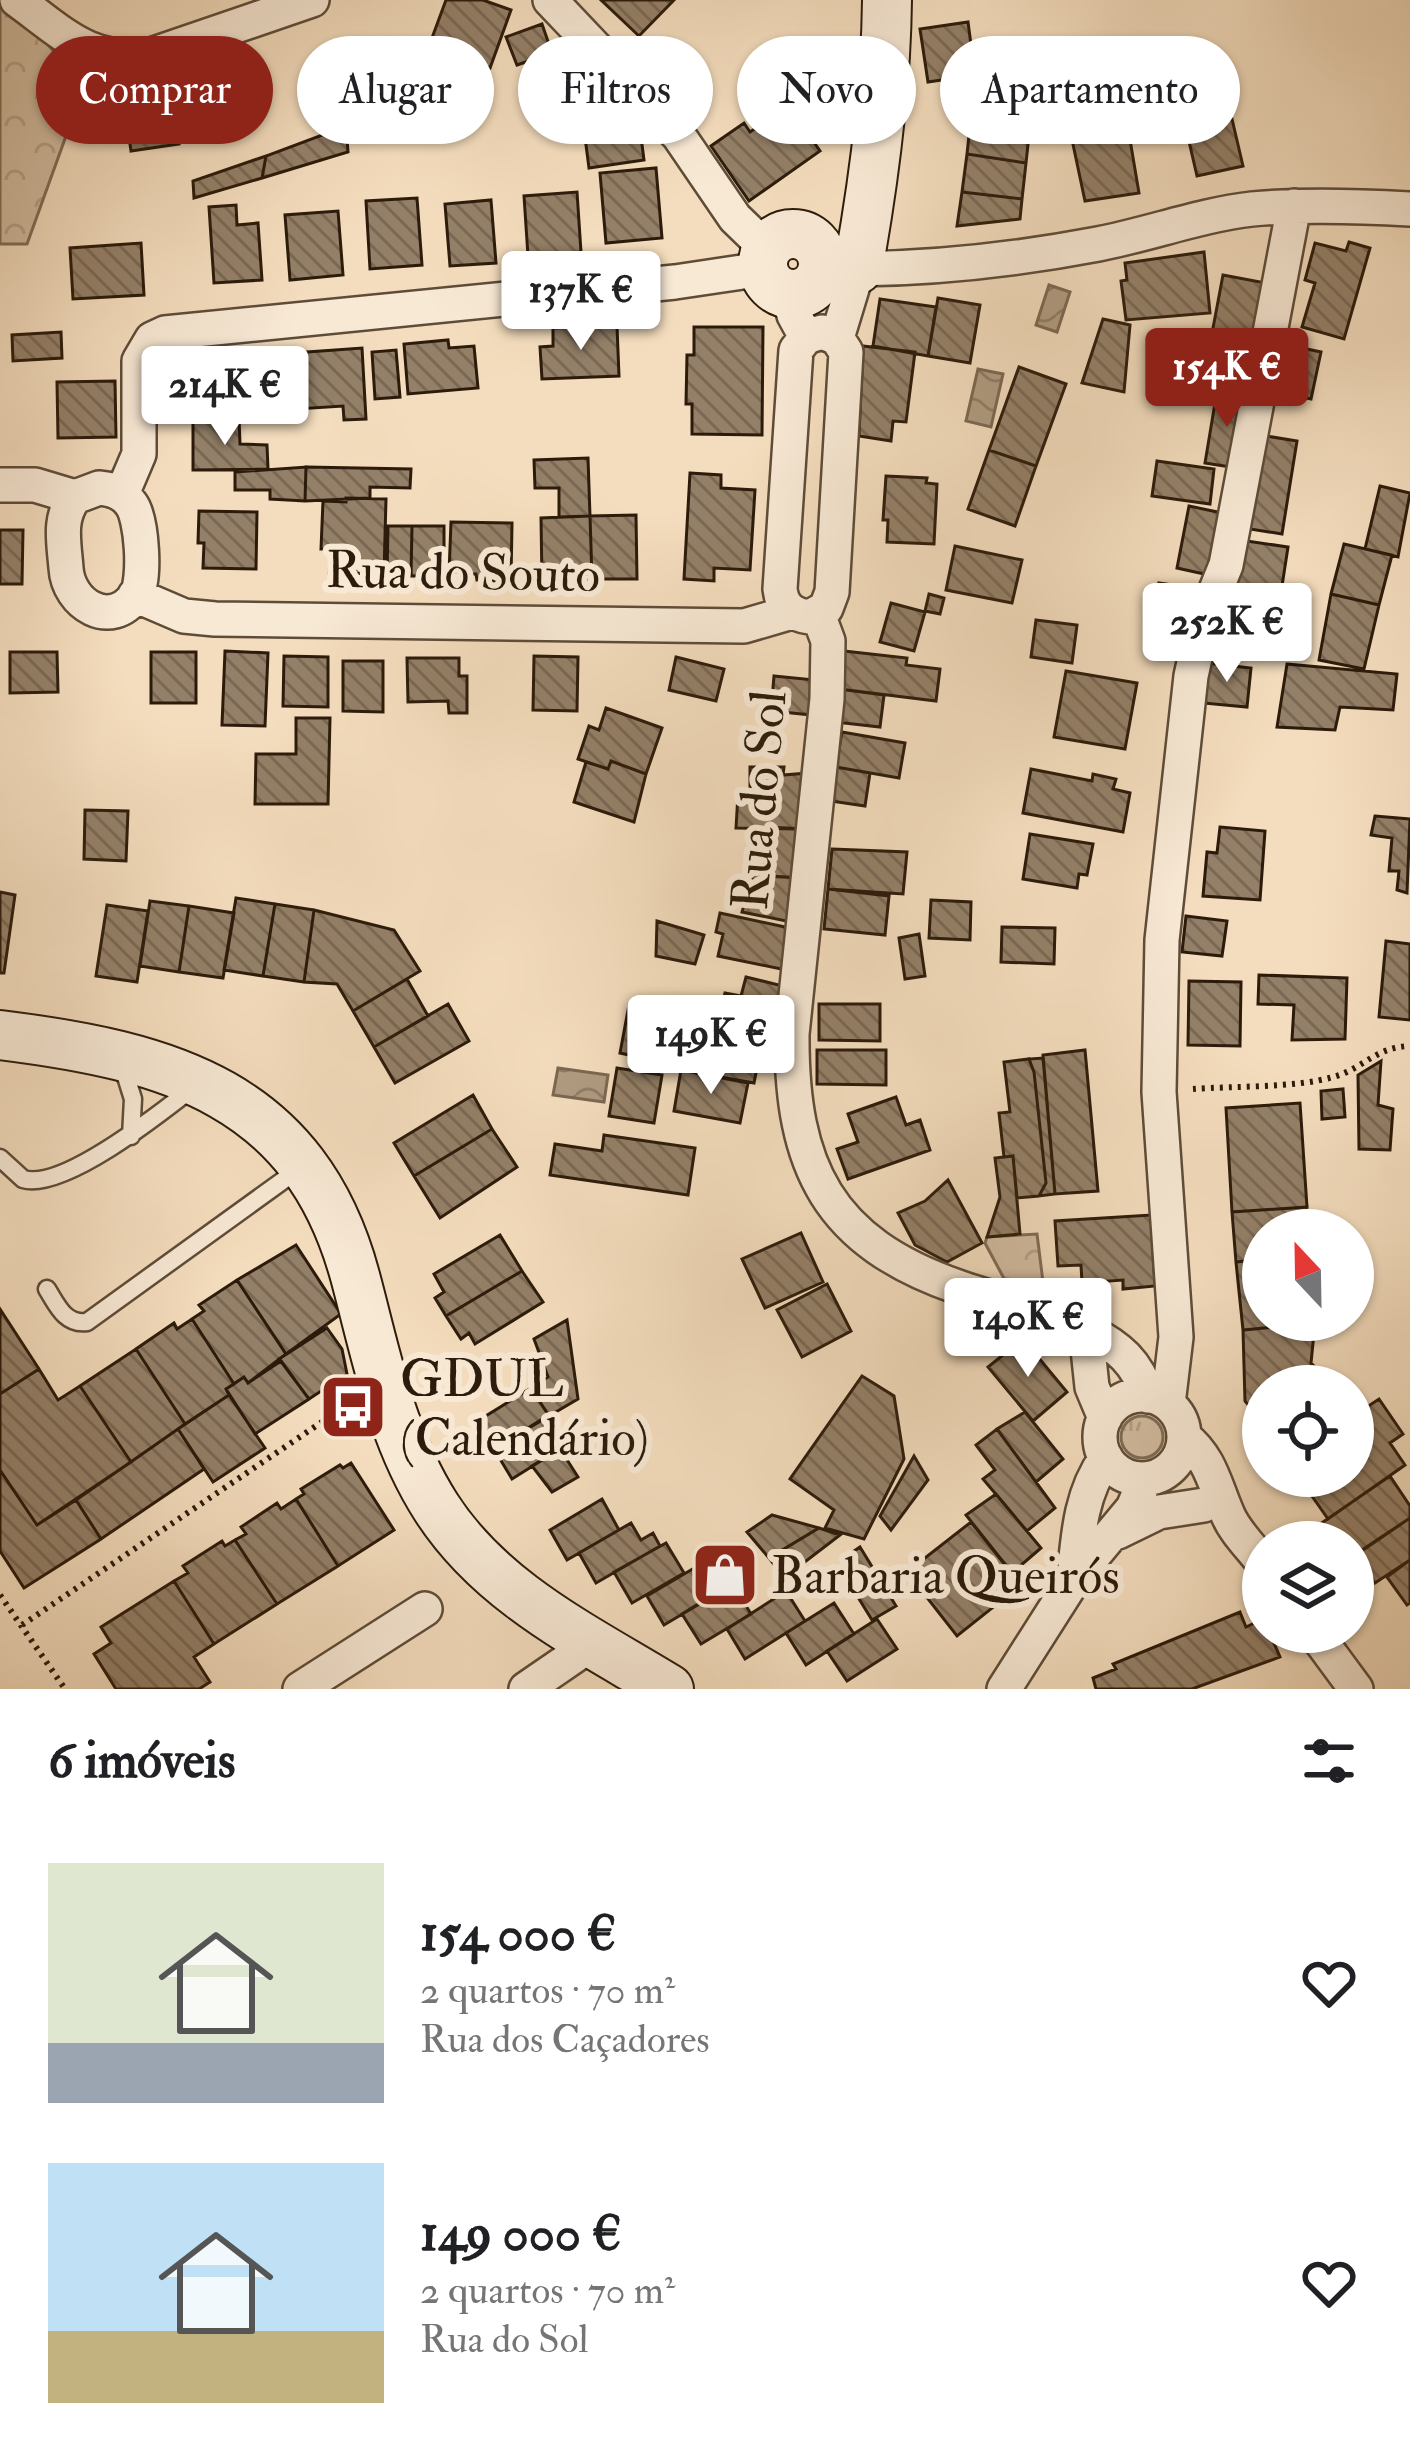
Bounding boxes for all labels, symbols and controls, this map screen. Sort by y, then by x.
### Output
chip: Comprar [36,36,273,144]
chip: Alugar [297,36,494,144]
chip: Filtros [518,36,713,144]
chip: Novo [737,36,916,144]
chip: Apartamento [940,36,1240,144]
pin: 137K € [483,251,679,353]
text: 137K € [528,265,634,314]
pin: 154K € [1129,328,1325,430]
text: 154K € [1172,342,1282,391]
pin: 214K € [127,346,323,448]
text: 214K € [168,360,282,409]
street label: Rua do Souto [325,539,601,607]
pin: 252K € [1129,583,1325,685]
text: 252K € [1170,597,1284,646]
street label: Rua do Sol [719,688,801,913]
pin: 149K € [613,995,809,1097]
text: 149K € [654,1009,768,1058]
north arrow [1242,1209,1374,1341]
map controls [1242,1209,1374,1653]
pin: 140K € [930,1278,1126,1380]
text: 140K € [971,1292,1085,1341]
place label: GDUL (Calendário) [400,1348,649,1471]
button: locate [1242,1365,1374,1497]
bus stop icon: GDUL (Calendário) [318,1372,388,1442]
button: layers [1242,1521,1374,1653]
shop icon: Barbaria Queirós [690,1540,760,1610]
place label: Barbaria Queirós [771,1545,1120,1609]
icon: filters [1296,1728,1362,1794]
text: 6 imóveis [48,1729,235,1793]
text: 154 000 € [420,1902,616,1966]
icon: home [144,1911,288,2055]
icon: heart [1296,1950,1362,2016]
text: 2 quartos · 70 m² [420,1966,675,2015]
text: Rua dos Caçadores [420,2015,710,2064]
text: 149 000 € [420,2202,622,2266]
icon: home [144,2211,288,2355]
icon: heart [1296,2250,1362,2316]
text: 2 quartos · 70 m² [420,2266,675,2315]
text: Rua do Sol [420,2315,588,2364]

